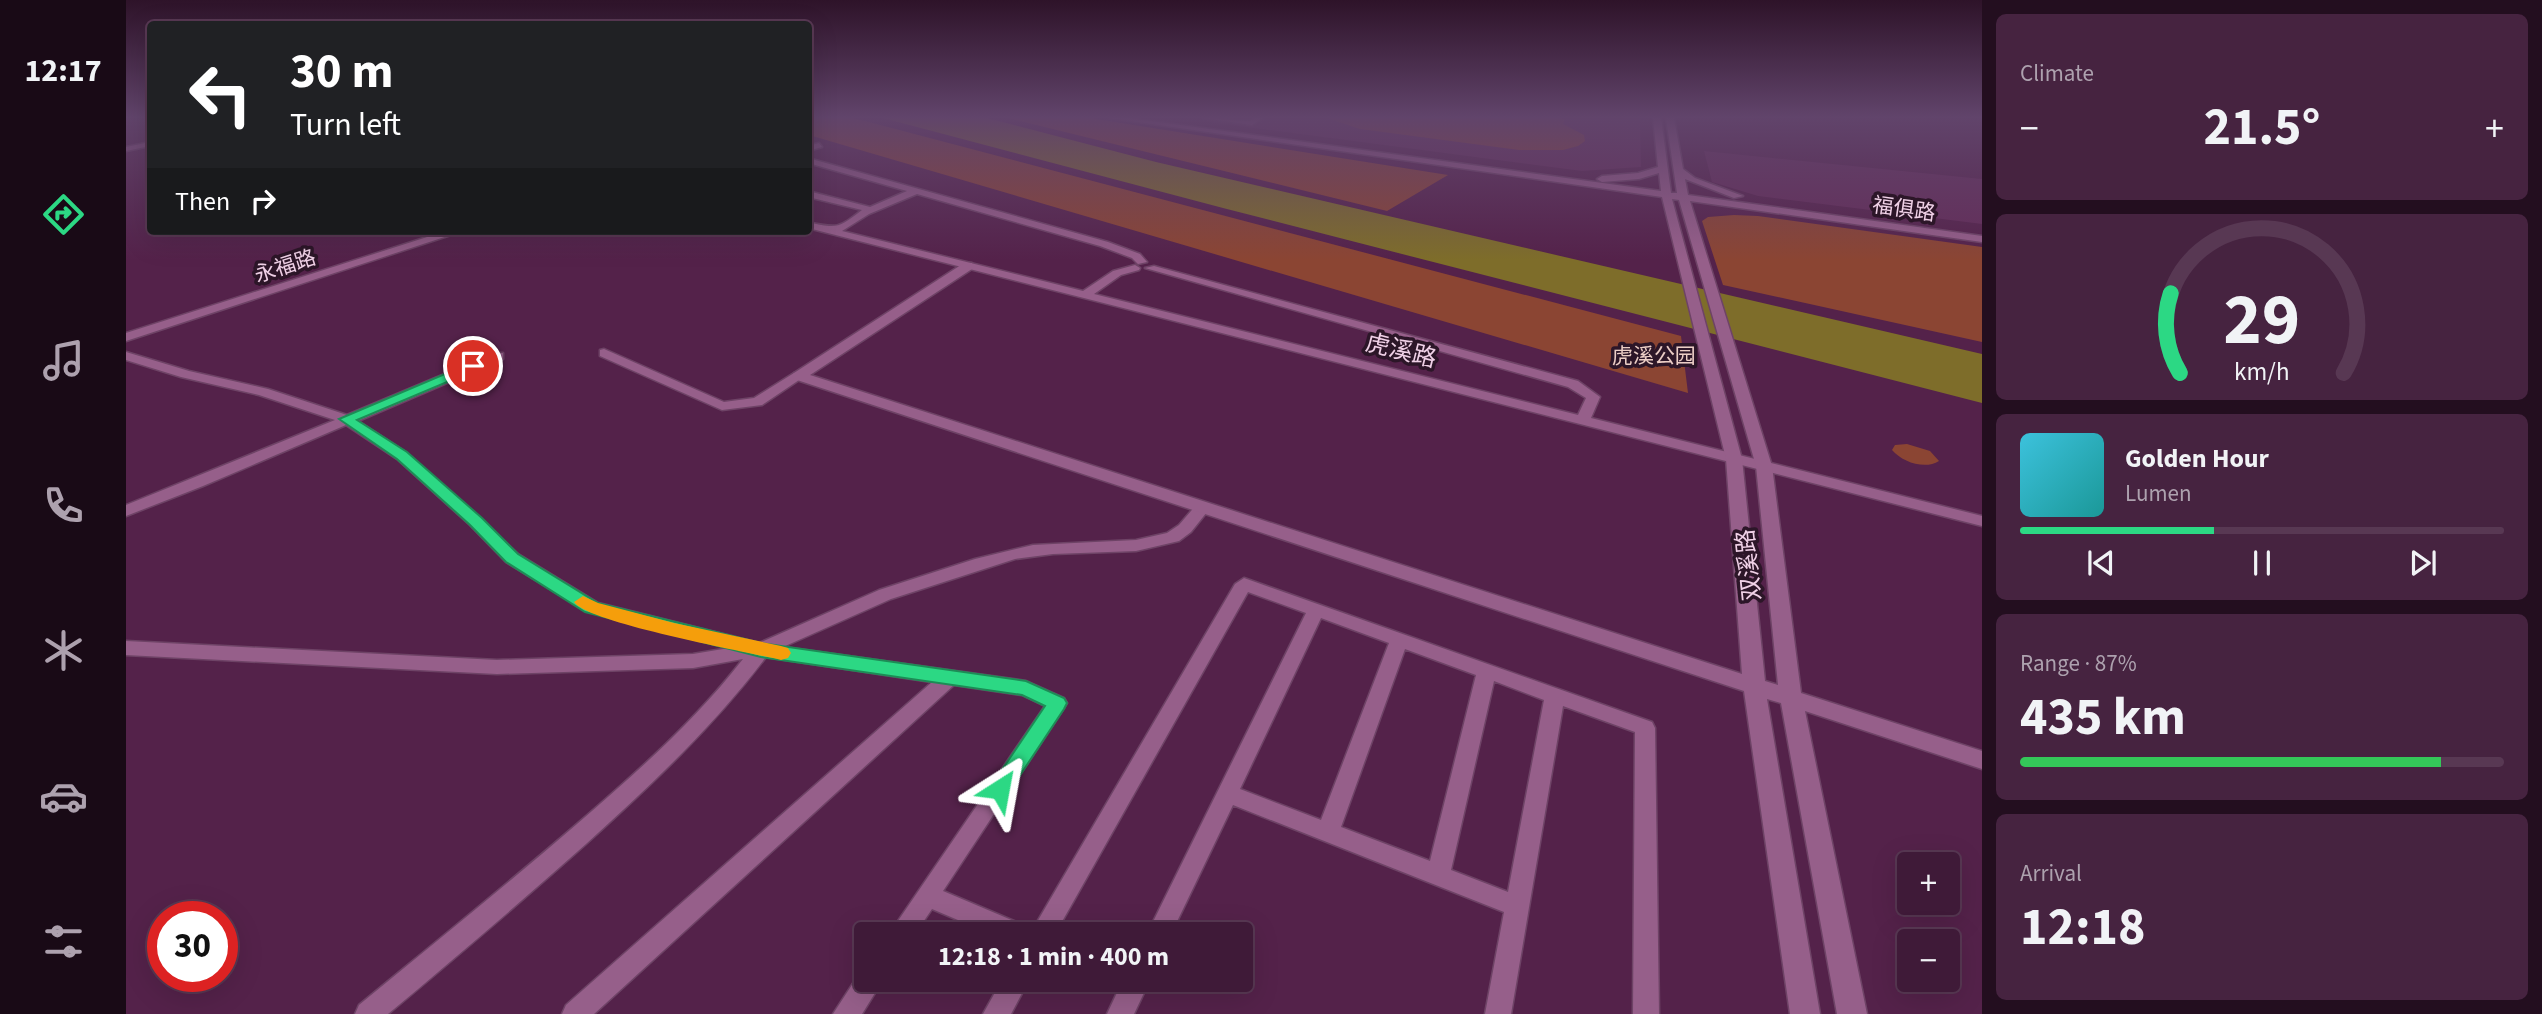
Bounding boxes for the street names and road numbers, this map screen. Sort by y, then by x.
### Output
street label: 福俱路 [1871,190,1937,228]
street label: 永福路 [250,242,320,290]
street label: 虎溪路 [1362,325,1440,377]
street label: 双溪路 [1728,527,1770,603]

